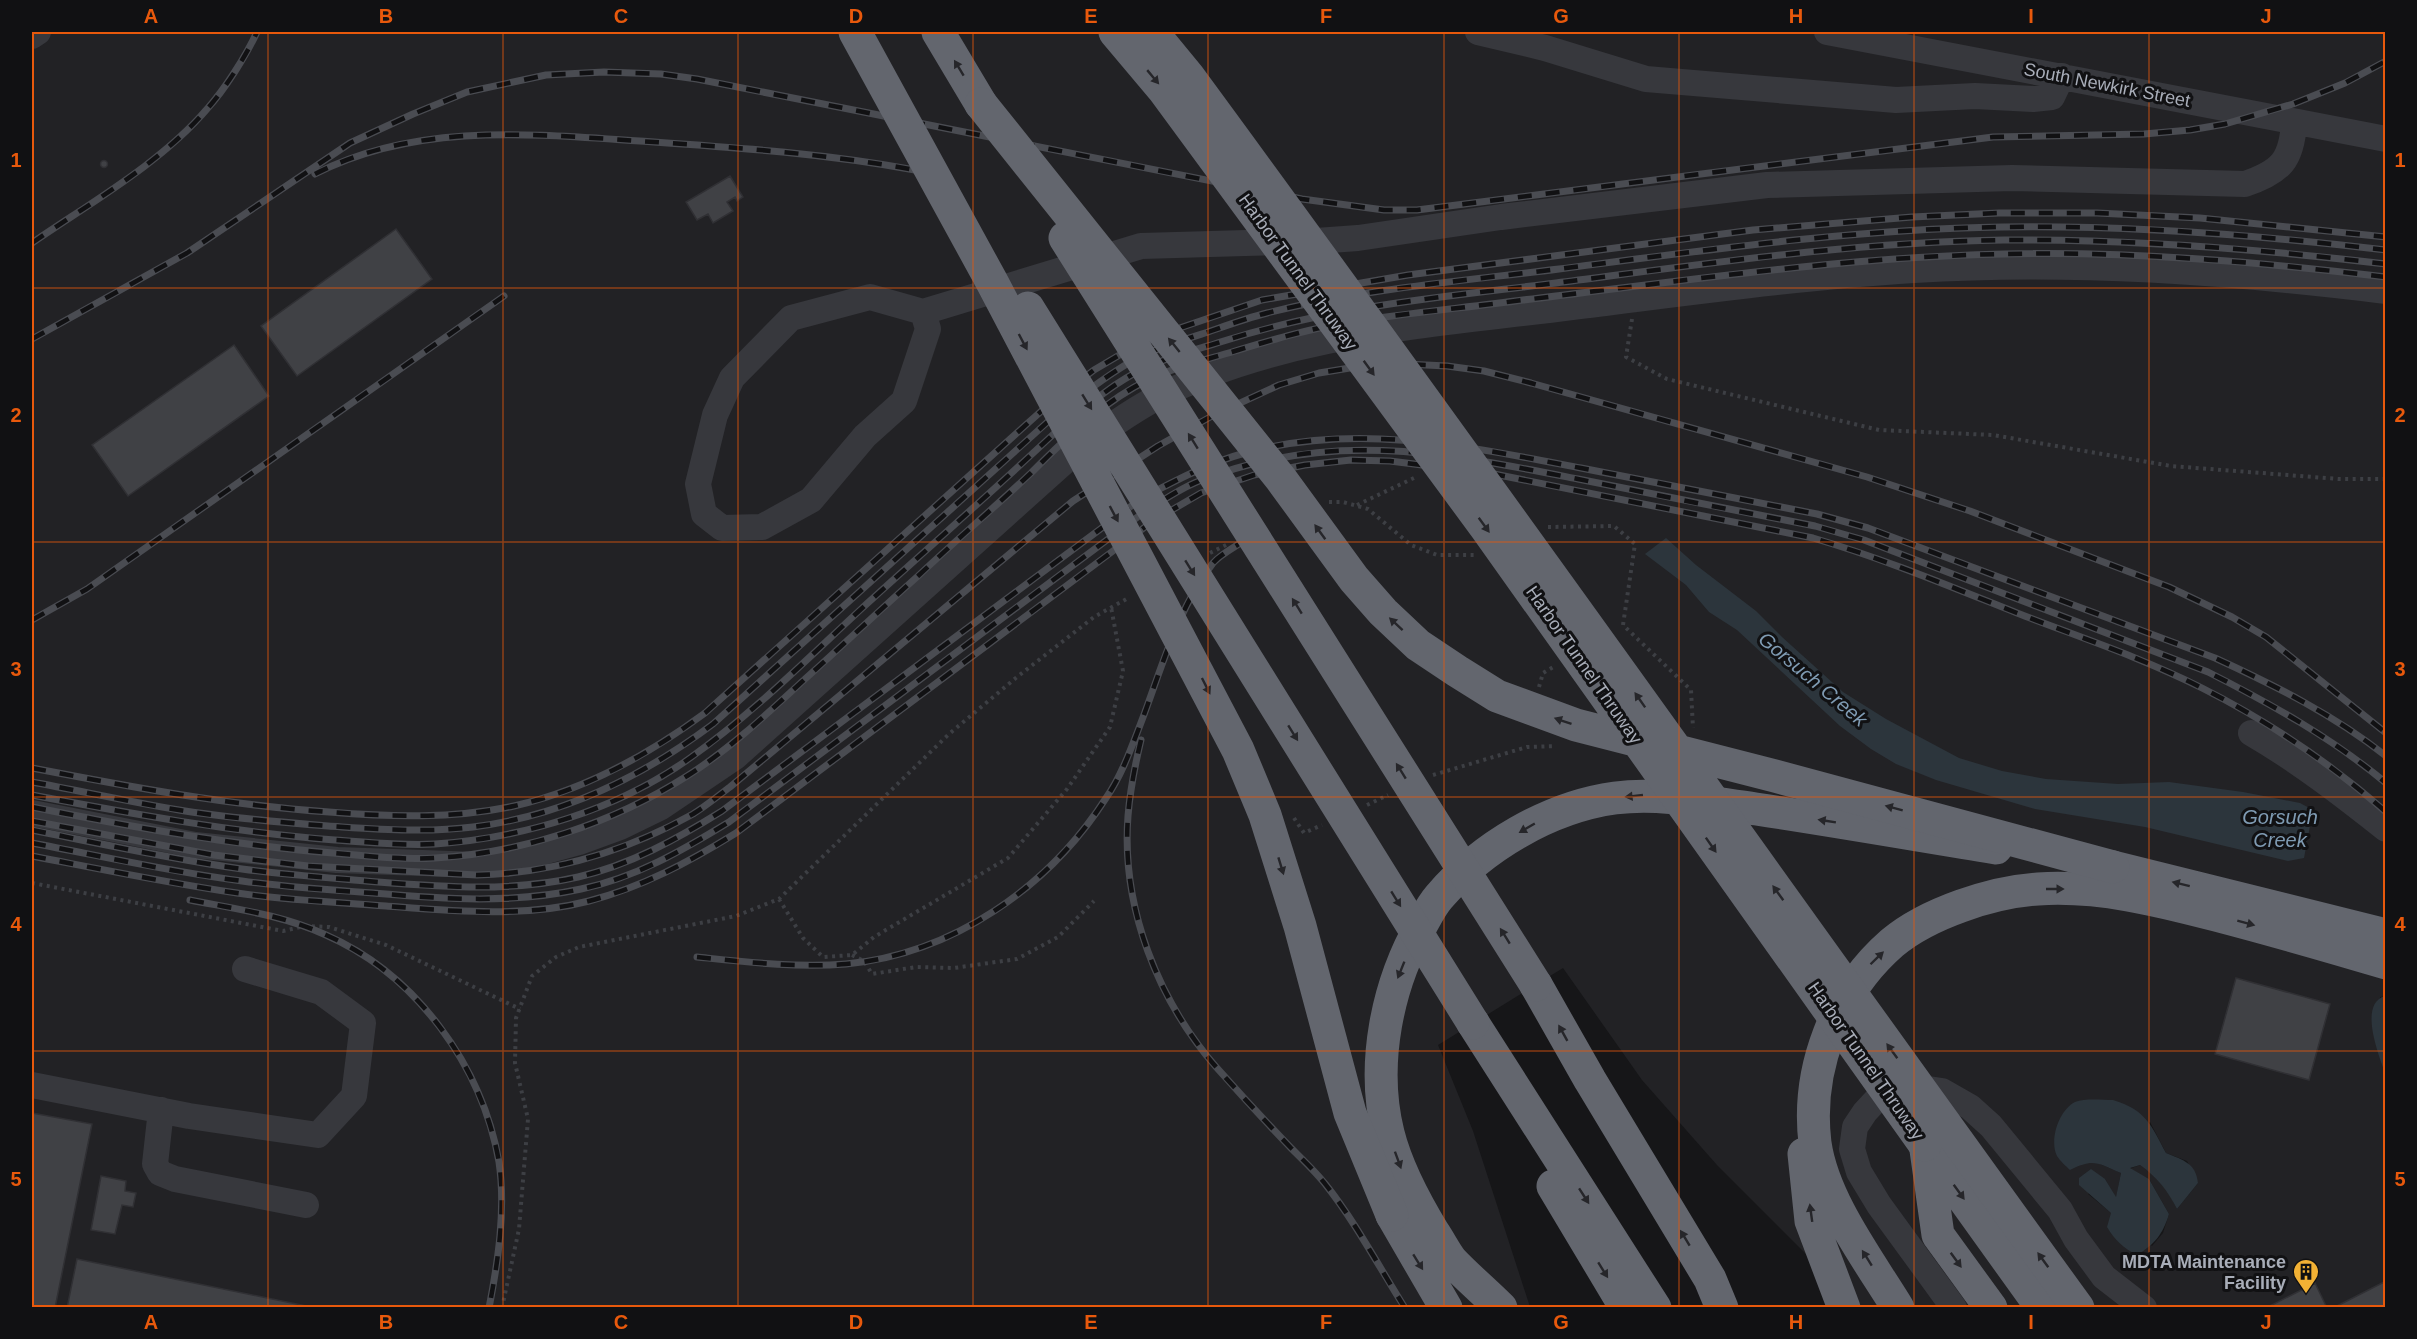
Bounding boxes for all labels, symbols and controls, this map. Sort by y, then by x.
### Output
text: A [144,5,158,27]
text: B [379,5,393,27]
text: C [614,5,628,27]
text: D [849,5,863,27]
text: E [1084,5,1098,27]
text: F [1320,5,1332,27]
text: G [1553,5,1569,27]
text: H [1789,5,1803,27]
text: I [2028,5,2034,27]
text: J [2260,5,2272,27]
street label: South Newkirk Street [2022,59,2192,111]
one-way arrow [954,60,965,76]
one-way arrow [1146,69,1158,84]
text: 1 [10,149,22,171]
text: 1 [2394,149,2406,171]
street label: Harbor Tunnel Thruway [1235,190,1361,354]
one-way arrow [1018,333,1028,350]
one-way arrow [1168,338,1181,353]
one-way arrow [1363,360,1375,376]
one-way arrow [1081,394,1092,410]
text: 2 [10,404,22,426]
text: 2 [2394,404,2406,426]
one-way arrow [1188,433,1199,449]
one-way arrow [1109,505,1119,523]
one-way arrow [1478,517,1490,533]
one-way arrow [1314,524,1326,540]
one-way arrow [1184,559,1195,576]
street label: Harbor Tunnel Thruway [1522,582,1646,748]
one-way arrow [1292,598,1303,614]
one-way arrow [1389,618,1404,631]
water label: Gorsuch Creek [1754,627,1872,731]
text: 3 [10,658,22,680]
text: 3 [2394,658,2406,680]
one-way arrow [1201,678,1211,695]
one-way arrow [1634,693,1646,709]
one-way arrow [1554,716,1572,726]
one-way arrow [1287,725,1298,741]
one-way arrow [1396,763,1407,779]
one-way arrow [1624,791,1643,801]
one-way arrow [1885,803,1903,812]
water label: Gorsuch Creek [2242,806,2318,851]
one-way arrow [1817,816,1836,825]
one-way arrow [1518,823,1535,833]
one-way arrow [1705,837,1717,852]
one-way arrow [1277,857,1286,875]
one-way arrow [2172,878,2190,888]
one-way arrow [2045,884,2064,894]
one-way arrow [1772,886,1784,902]
one-way arrow [1390,890,1401,907]
text: 4 [10,913,22,935]
text: 4 [2394,913,2406,935]
one-way arrow [2237,919,2255,928]
one-way arrow [1500,928,1511,944]
one-way arrow [1870,951,1885,965]
one-way arrow [1396,961,1406,979]
street label: Harbor Tunnel Thruway [1804,978,1928,1144]
one-way arrow [1558,1024,1568,1041]
one-way arrow [1886,1044,1898,1060]
one-way arrow [1393,1151,1403,1169]
text: 5 [10,1168,22,1190]
text: 5 [2394,1168,2406,1190]
one-way arrow [1953,1184,1965,1200]
one-way arrow [1579,1188,1590,1204]
one-way arrow [1806,1203,1815,1222]
one-way arrow [1679,1230,1690,1246]
one-way arrow [1861,1250,1872,1266]
one-way arrow [1950,1251,1962,1267]
place label: MDTA Maintenance Facility [2122,1252,2286,1293]
one-way arrow [2038,1253,2050,1268]
one-way arrow [1413,1254,1424,1270]
building icon: MDTA Maintenance Facility [2291,1257,2321,1295]
one-way arrow [1597,1262,1608,1278]
text: A [144,1311,158,1333]
text: B [379,1311,393,1333]
text: C [614,1311,628,1333]
text: D [849,1311,863,1333]
text: E [1084,1311,1098,1333]
text: F [1320,1311,1332,1333]
text: G [1553,1311,1569,1333]
text: H [1789,1311,1803,1333]
text: I [2028,1311,2034,1333]
text: J [2260,1311,2272,1333]

